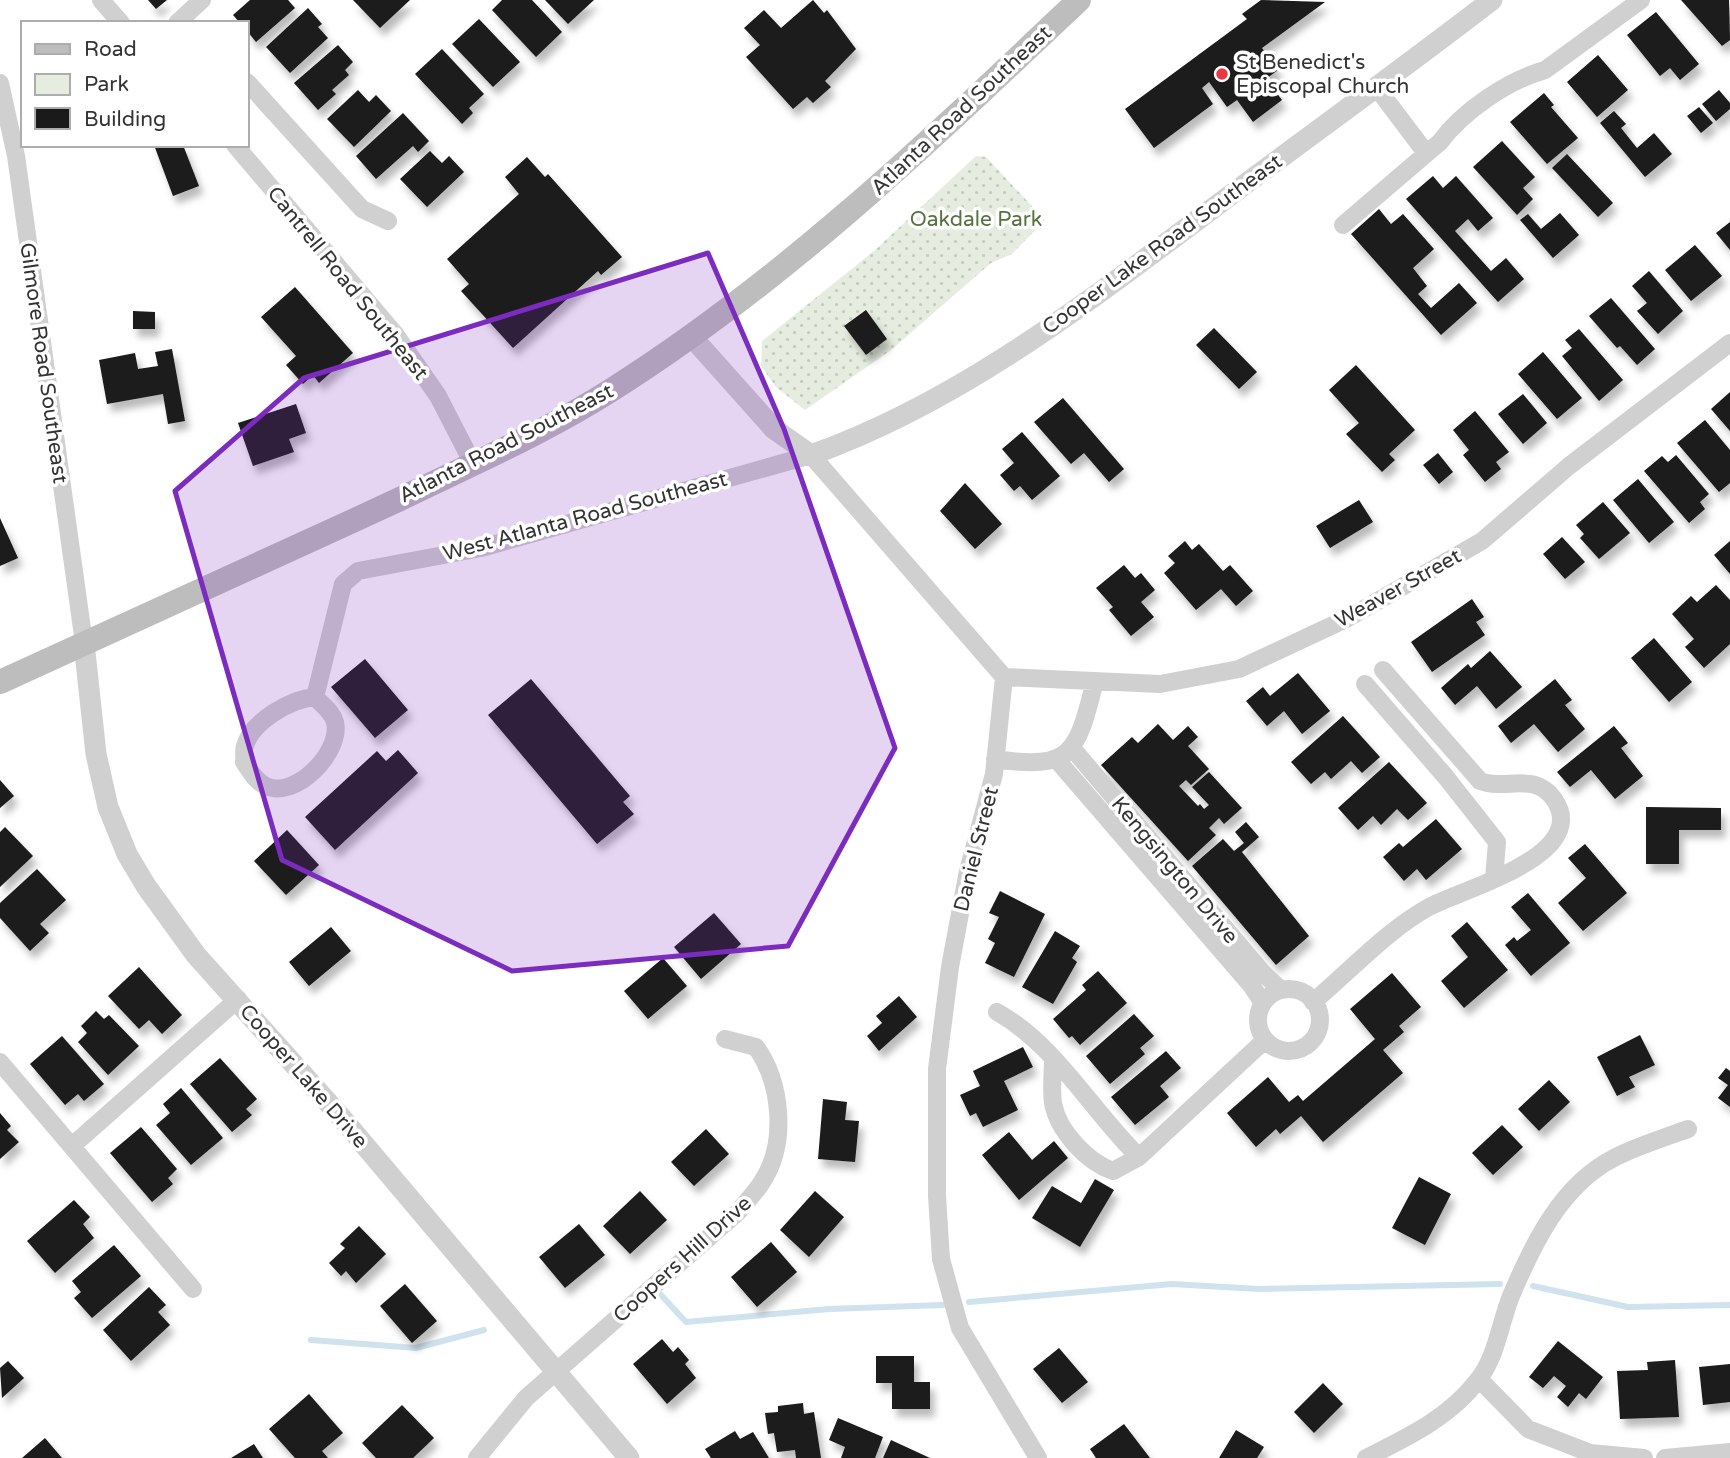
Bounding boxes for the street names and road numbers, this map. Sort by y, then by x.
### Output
street label: Atlanta Road Southeast [866,20,1057,200]
street label: Cooper Lake Road Southeast [1038,149,1287,340]
street label: Cantrell Road Southeast [262,182,433,385]
street label: Gilmore Road Southeast [14,241,73,485]
street label: Atlanta Road Southeast [395,378,618,508]
street label: West Atlanta Road Southeast [440,466,730,566]
street label: Weaver Street [1331,544,1466,633]
street label: Daniel Street [949,784,1004,914]
street label: Kengsington Drive [1106,792,1243,949]
street label: Cooper Lake Drive [234,999,373,1154]
street label: Coopers Hill Drive [608,1191,757,1328]

